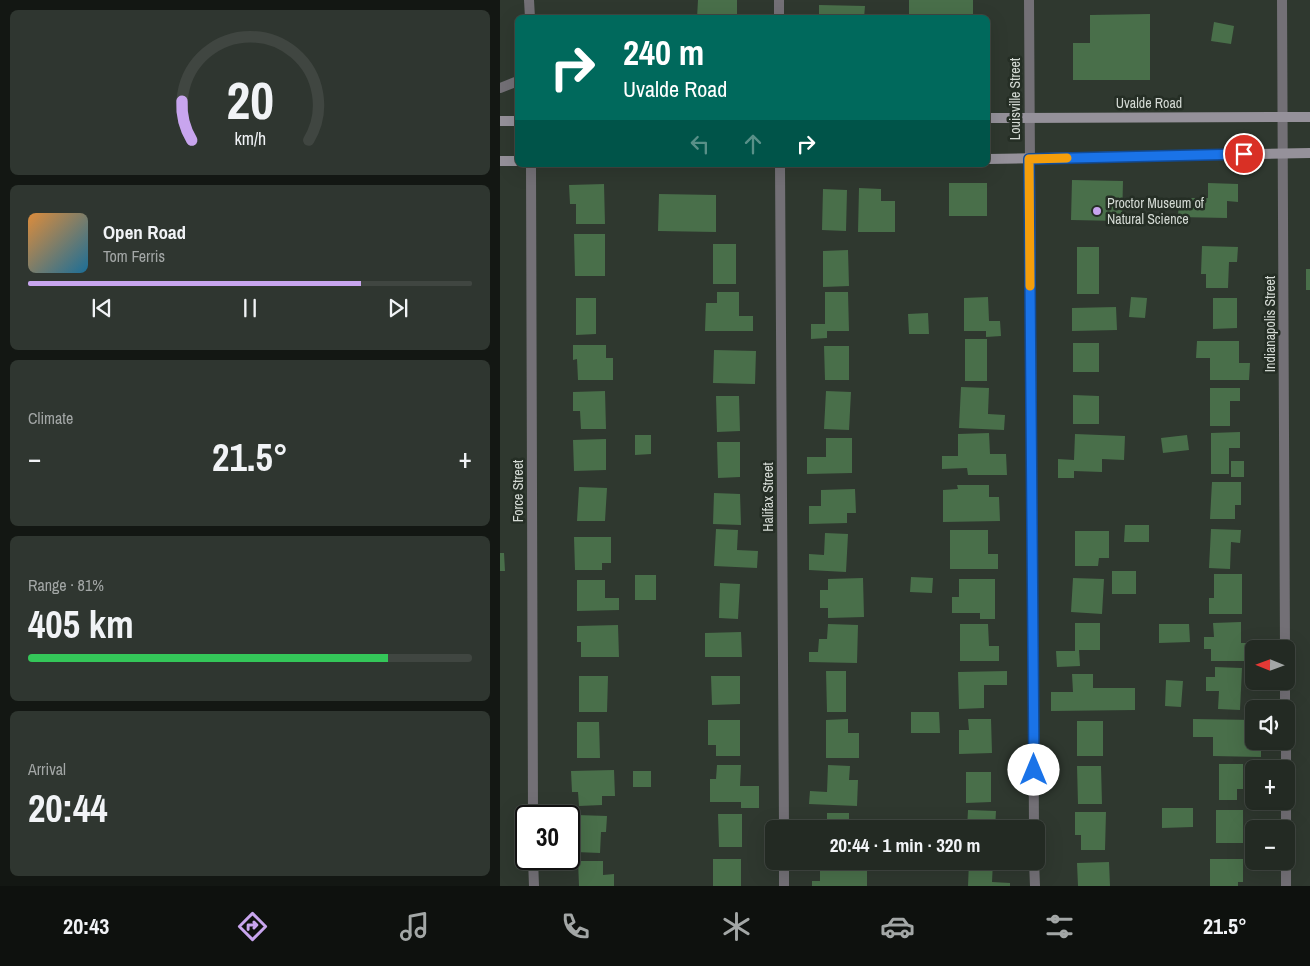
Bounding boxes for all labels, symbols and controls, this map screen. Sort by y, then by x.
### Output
text: 240 m [623,29,704,76]
icon: right [540,35,605,100]
street label: Louisville Street [1006,58,1024,140]
text: 20 [226,65,274,135]
text: Uvalde Road [623,74,727,104]
street label: Uvalde Road [1116,94,1182,112]
text: km/h [234,127,266,151]
icon: left [686,130,714,158]
icon: ahead [739,130,767,158]
icon: right [792,130,820,158]
pin [1223,133,1265,175]
icon: arrive [1230,140,1258,168]
place label: Proctor Museum of Natural Science [1107,194,1205,228]
marker: Proctor Museum of Natural Science [1091,205,1103,217]
text: Open Road [103,219,186,245]
text: Tom Ferris [103,245,165,267]
street label: Indianapolis Street [1261,276,1279,372]
icon: previous [88,294,116,322]
icon: pause [236,294,264,322]
icon: next [384,294,412,322]
text: Climate [28,407,73,429]
text: 21.5° [212,432,288,483]
text: − [28,439,41,477]
text: + [459,439,472,477]
street label: Force Street [509,460,527,522]
street label: Halifax Street [759,462,777,532]
text: Range · 81% [28,574,104,596]
text: 405 km [28,599,134,650]
north arrow [1245,640,1295,690]
map controls [1245,640,1295,870]
button: sound [1245,700,1295,750]
position arrow [1007,743,1059,795]
text: Arrival [28,758,66,780]
button: + [1245,760,1295,810]
text: 20:44 [28,783,108,834]
speed limit sign: 30 [515,805,580,870]
button: − [1245,820,1295,870]
text: 20:44 · 1 min · 320 m [830,832,980,858]
icon: directions [235,909,270,944]
icon: music [397,909,432,944]
icon: phone [558,909,593,944]
icon: climate [719,909,754,944]
icon: car [880,909,915,944]
icon: filters [1042,909,1077,944]
text: 20:43 [63,911,109,941]
text: 21.5° [1203,911,1247,941]

